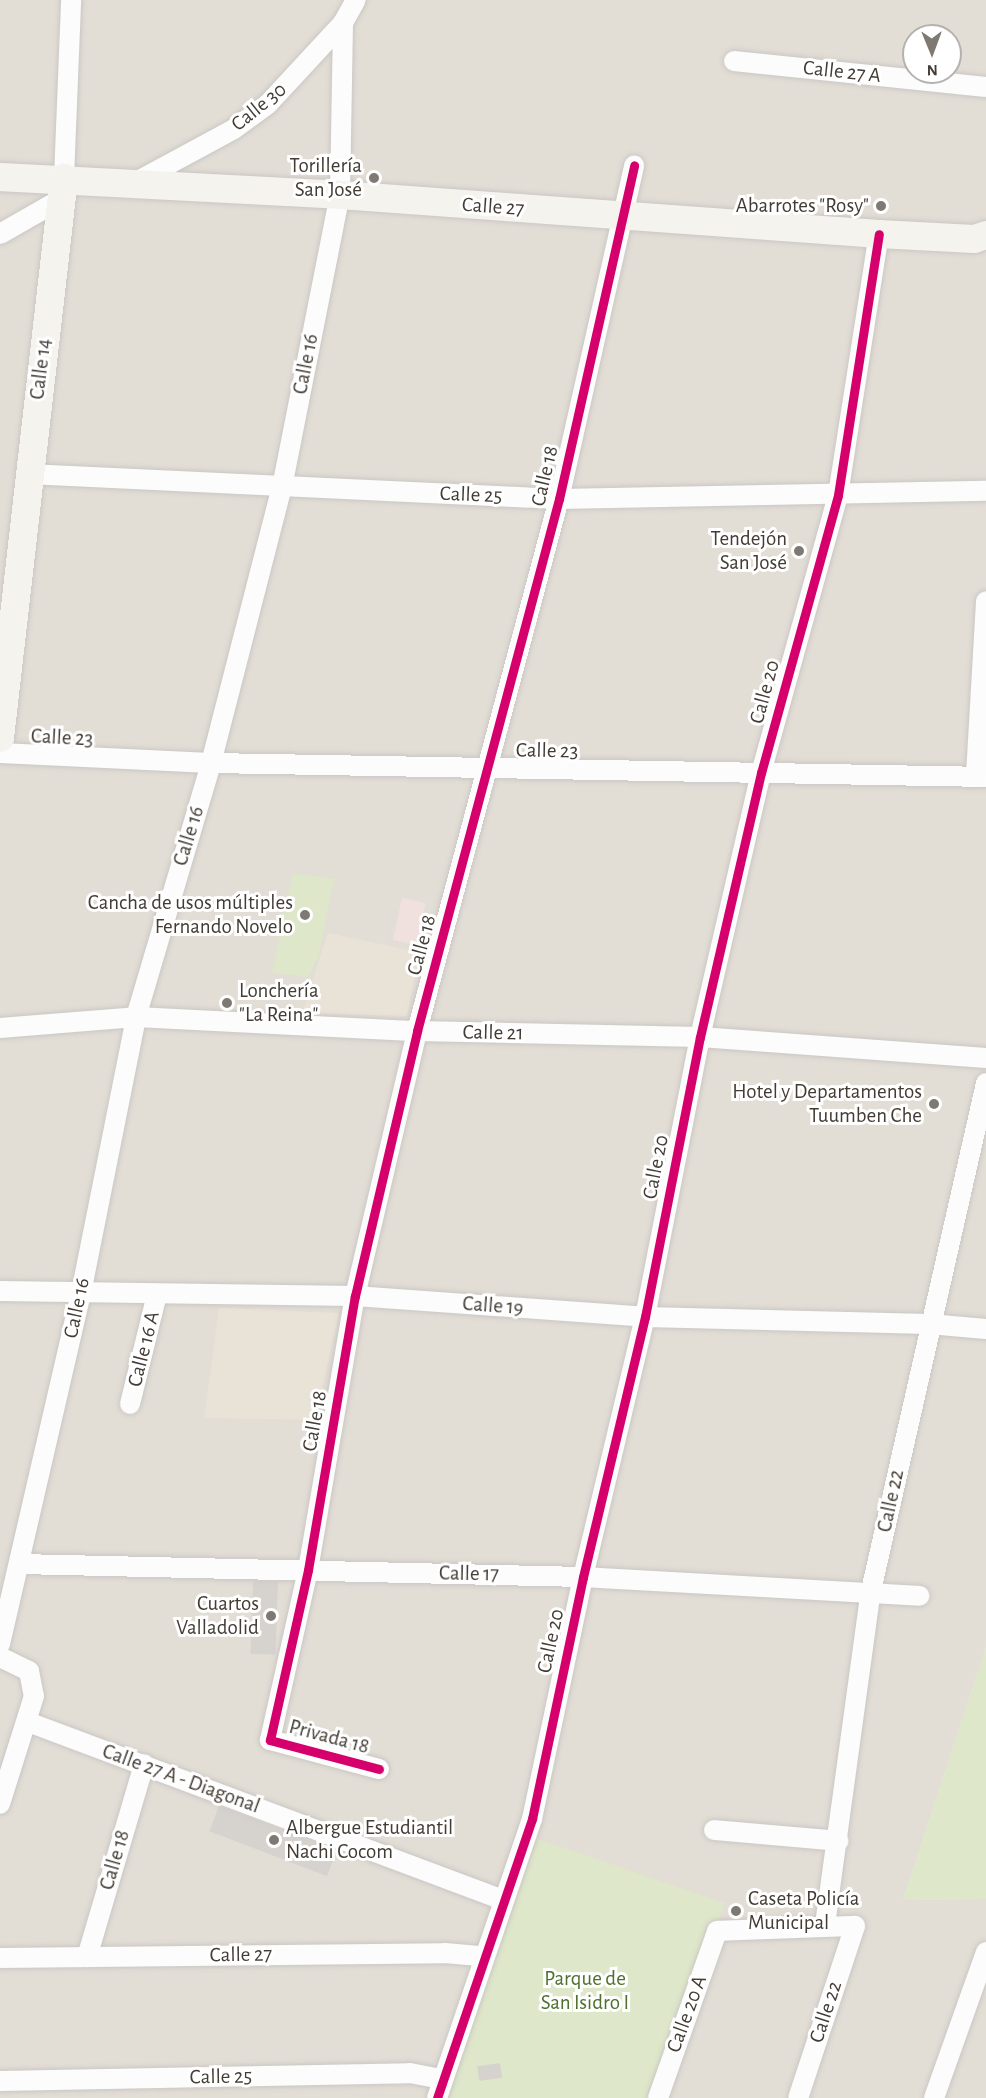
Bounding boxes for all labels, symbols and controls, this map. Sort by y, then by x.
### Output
north arrow [902,24,962,84]
street label: Calle 27 A [802,55,882,89]
text: N [927,62,938,78]
street label: Calle 30 [226,77,292,137]
place label: Torillería San José [290,153,362,203]
marker: Torillería San José [367,171,381,185]
street label: Calle 27 [461,192,525,222]
place label: Abarrotes "Rosy" [736,193,869,219]
marker: Abarrotes "Rosy" [874,199,888,213]
street label: Calle 16 [288,332,324,396]
street label: Calle 14 [25,337,57,401]
street label: Calle 18 [526,443,564,509]
street label: Calle 25 [439,481,503,509]
place label: Tendejón San José [711,526,787,576]
marker: Tendejón San José [792,544,806,558]
street label: Calle 20 [744,657,786,727]
street label: Calle 23 [30,724,94,752]
street label: Calle 23 [516,738,578,764]
street label: Calle 16 [168,803,210,869]
place label: Cancha de usos múltiples Fernando Novelo [88,890,293,940]
marker: Cancha de usos múltiples Fernando Novelo [298,908,312,922]
street label: Calle 18 [402,912,442,978]
place label: Lonchería "La Reina" [239,978,319,1028]
marker: Lonchería "La Reina" [220,996,234,1010]
street label: Calle 21 [462,1020,524,1046]
place label: Hotel y Departamentos Tuumben Che [732,1079,922,1129]
marker: Hotel y Departamentos Tuumben Che [927,1097,941,1111]
street label: Calle 20 [637,1133,675,1201]
street label: Calle 16 [58,1275,96,1341]
street label: Calle 19 [462,1291,524,1321]
street label: Calle 16 A [122,1309,166,1389]
street label: Calle 18 [297,1389,333,1453]
street label: Calle 22 [872,1467,910,1535]
street label: Calle 17 [439,1561,499,1587]
place label: Cuartos Valladolid [176,1591,259,1641]
street label: Calle 20 [532,1607,570,1675]
marker: Cuartos Valladolid [264,1609,278,1623]
street label: Privada 18 [286,1714,372,1760]
street label: Calle 27 A - Diagonal [99,1739,263,1819]
place label: Albergue Estudiantil Nachi Cocom [286,1815,453,1865]
street label: Calle 18 [94,1827,136,1893]
marker: Albergue Estudiantil Nachi Cocom [267,1833,281,1847]
place label: Caseta Policía Municipal [748,1886,859,1936]
marker: Caseta Policía Municipal [729,1904,743,1918]
street label: Calle 27 [210,1942,272,1968]
park label: Parque de San Isidro I [541,1966,629,2016]
street label: Calle 20 A [661,1972,713,2056]
street label: Calle 22 [804,1978,848,2046]
street label: Calle 25 [190,2064,252,2090]

